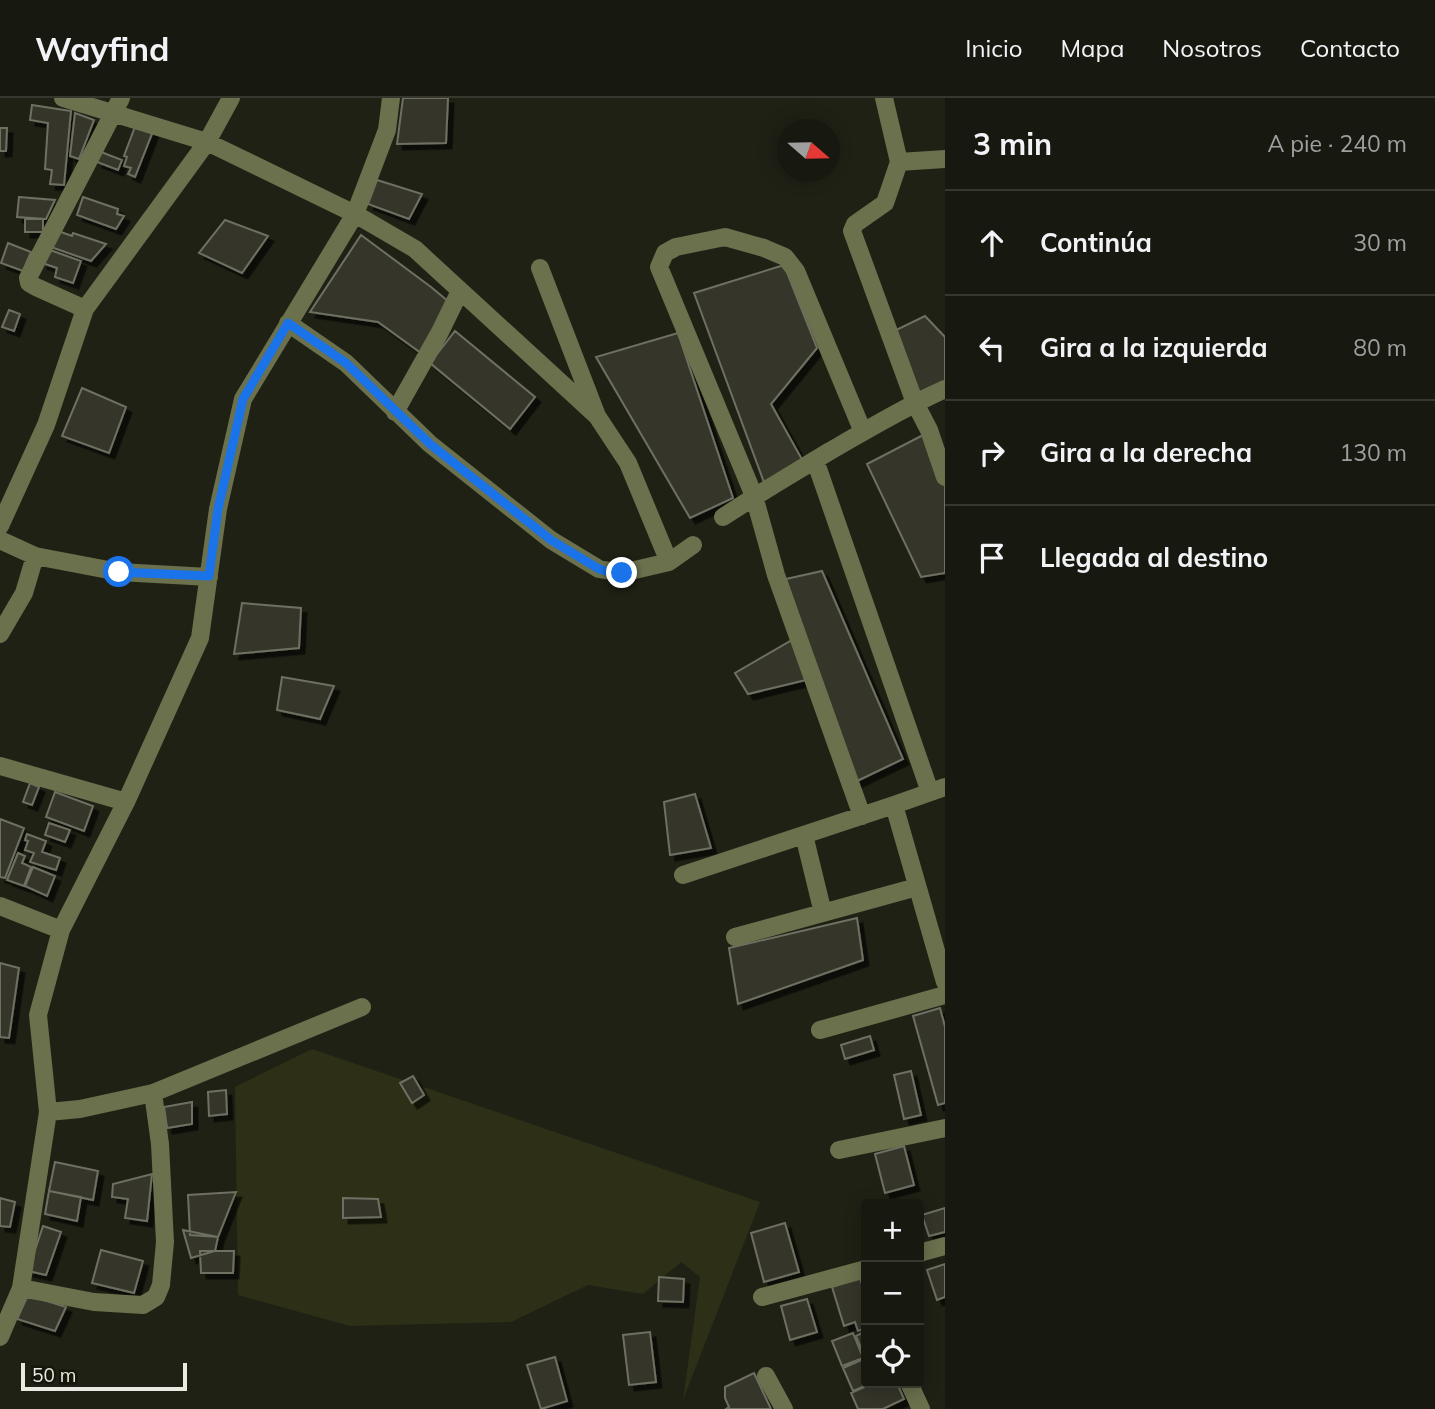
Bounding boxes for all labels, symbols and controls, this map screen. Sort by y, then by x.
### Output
text: Wayfind [35,28,170,69]
text: Inicio [965,33,1022,63]
text: Mapa [1060,33,1124,63]
text: Nosotros [1162,33,1262,63]
text: Contacto [1300,33,1400,63]
north arrow [777,119,840,182]
text: 3 min [973,125,1052,163]
text: A pie · 240 m [1267,129,1407,158]
icon: ahead [973,224,1011,262]
text: Continúa [1040,226,1152,259]
text: 30 m [1353,228,1407,257]
icon: left [973,329,1011,367]
text: Gira a la izquierda [1040,331,1268,364]
text: 80 m [1353,333,1407,362]
icon: right [973,434,1011,472]
text: Gira a la derecha [1040,436,1252,469]
text: 130 m [1339,438,1407,467]
icon: arrive [973,539,1011,577]
text: Llegada al destino [1040,541,1268,574]
route start [103,556,134,587]
route end [606,557,637,588]
map controls [861,1199,924,1388]
button: + [861,1199,924,1262]
button: − [861,1262,924,1325]
button: locate [861,1325,924,1388]
scale bar [21,1360,187,1392]
text: 50 m [32,1363,76,1387]

